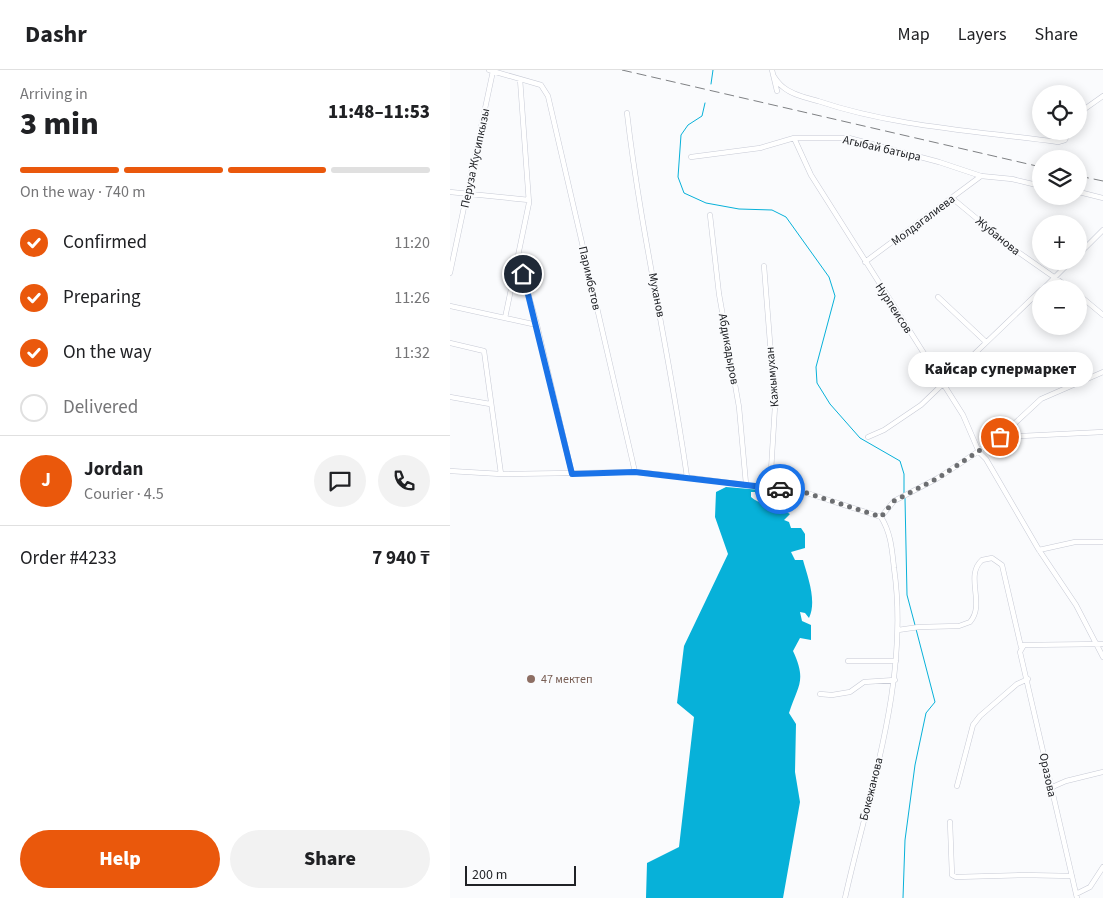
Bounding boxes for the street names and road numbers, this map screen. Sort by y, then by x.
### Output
street label: Перуза Жусипкызы [457,107,494,209]
street label: Агыбай батыра [841,131,923,166]
street label: Молдагалиева [888,191,959,250]
street label: Жубанова [972,213,1024,260]
street label: Паримбетов [574,244,605,312]
street label: Муханов [644,271,669,319]
street label: Нурпеисов [871,280,916,337]
street label: Абдикадыров [714,312,743,386]
street label: Кажымухан [761,346,784,408]
street label: Оразова [1035,752,1060,799]
street label: Бокежанова [855,756,888,823]

